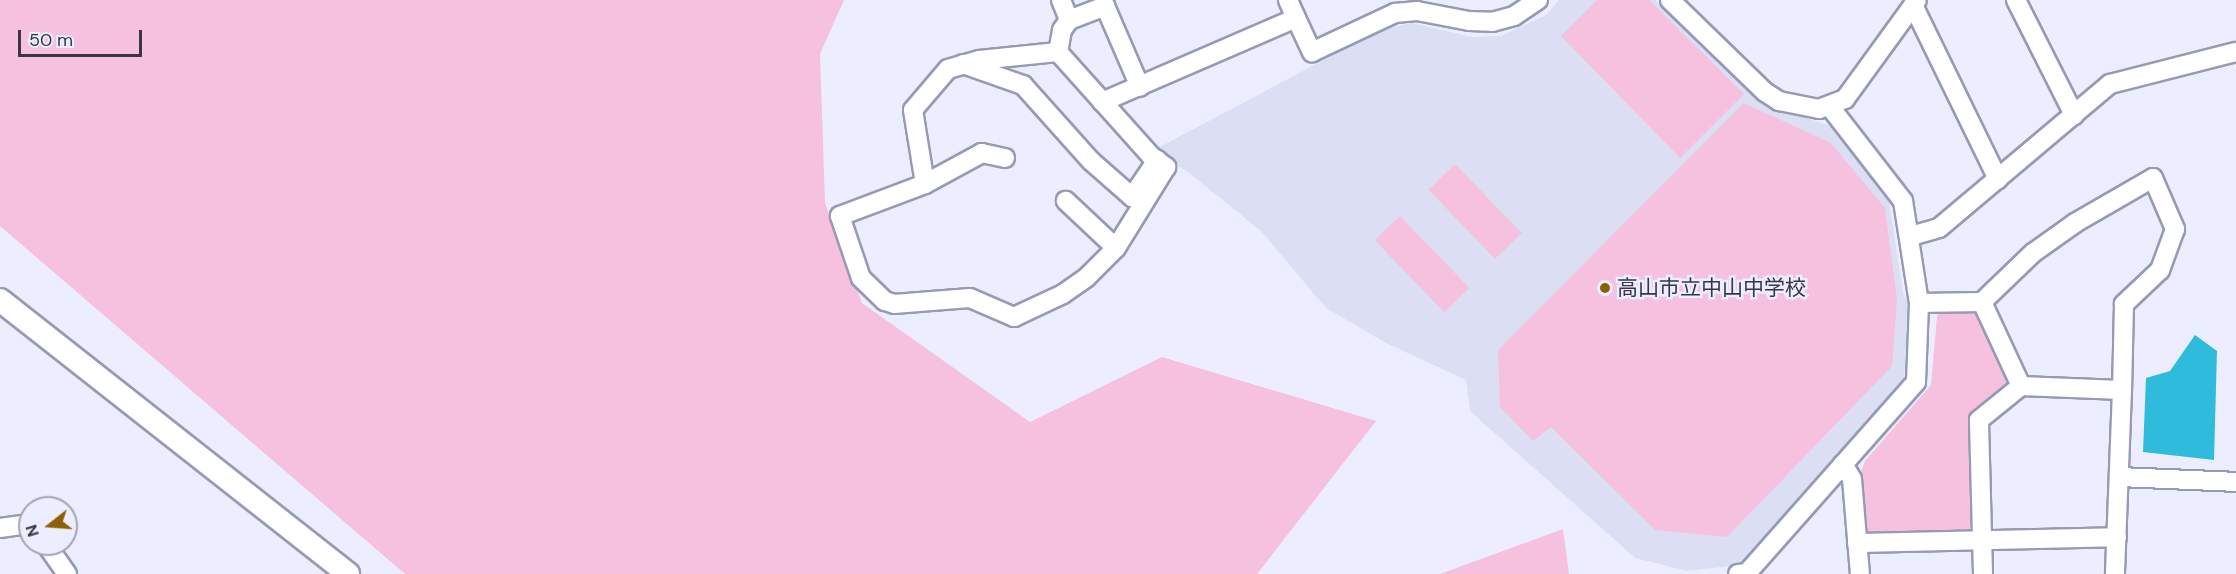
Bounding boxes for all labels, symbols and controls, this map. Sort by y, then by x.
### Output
scale bar [21,18,146,56]
text: 50 m [29,28,73,52]
place label: 高山市立中山中学校 [1617,275,1806,301]
marker: 高山市立中山中学校 [1598,281,1612,295]
north arrow [18,496,78,556]
text: N [20,522,44,539]

